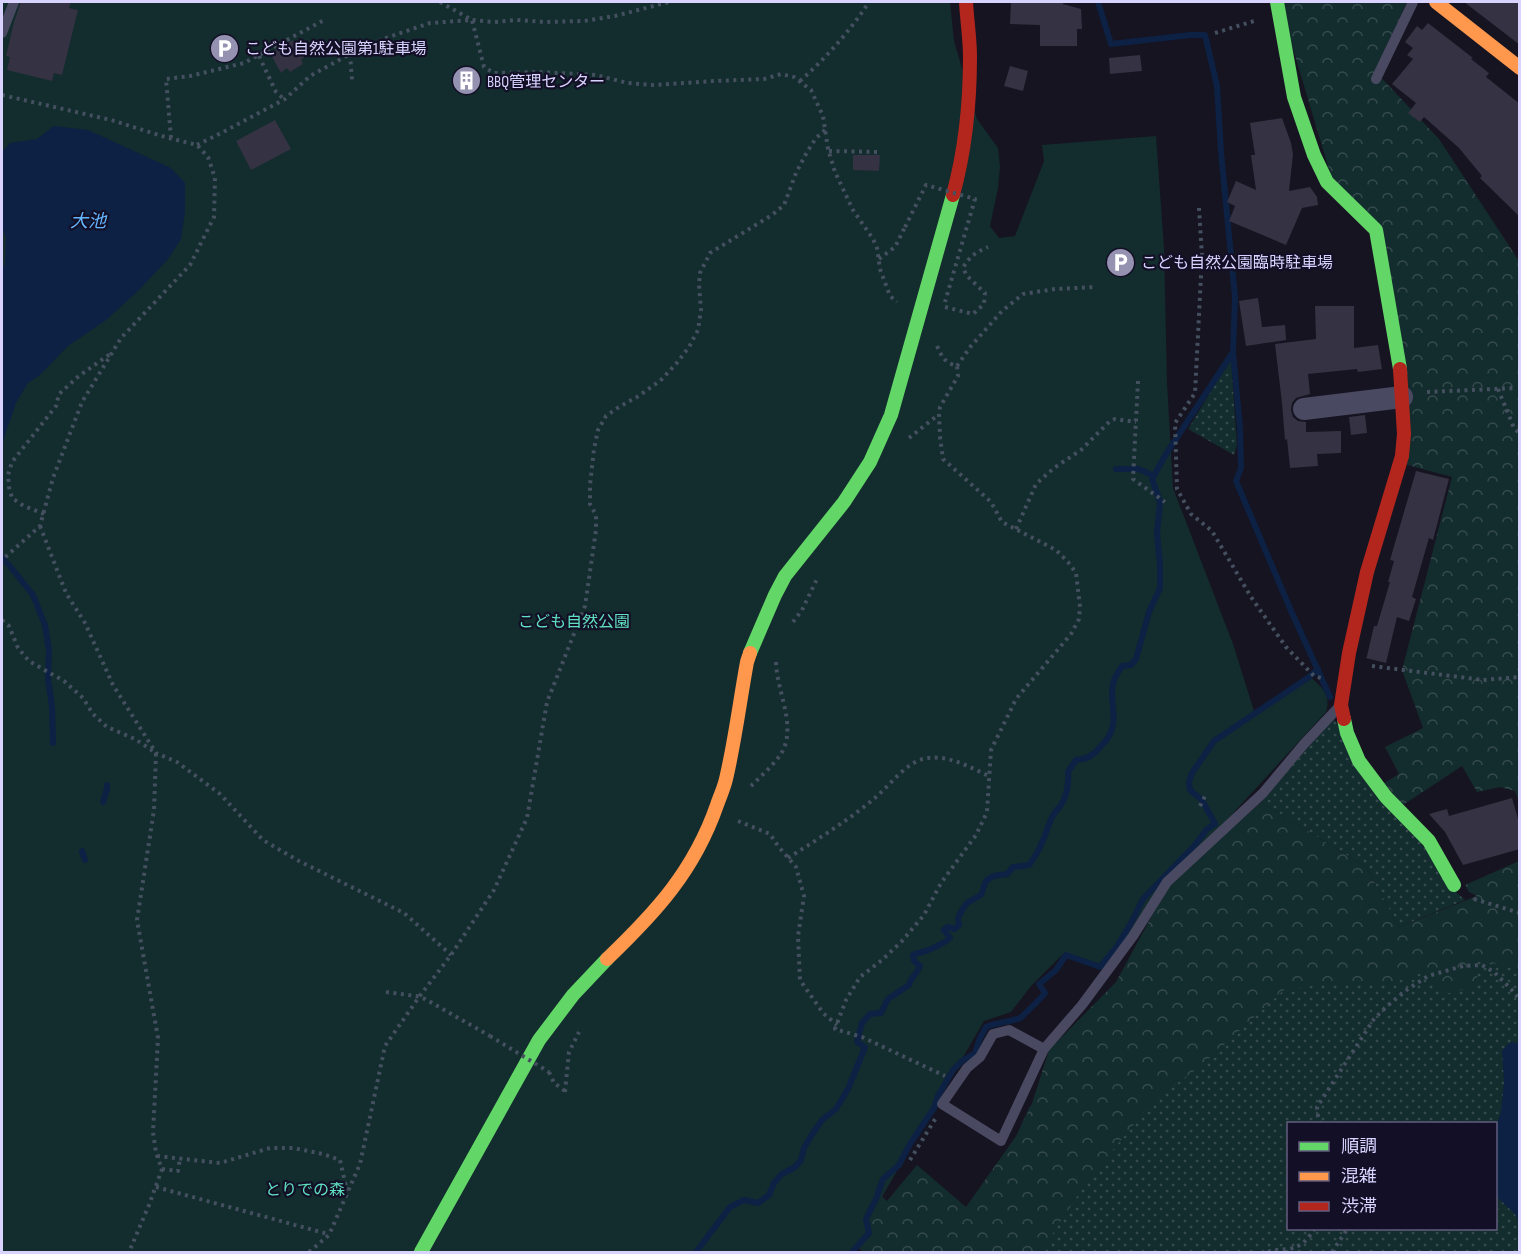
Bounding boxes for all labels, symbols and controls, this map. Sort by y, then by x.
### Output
parking icon: こども自然公園第1駐車場 [208,32,240,64]
place label: こども自然公園第1駐車場 [245,40,427,59]
building icon: BBQ管理センター [450,65,482,97]
place label: BBQ管理センター [487,73,605,92]
water label: 大池 [70,211,108,232]
parking icon: こども自然公園臨時駐車場 [1104,246,1136,278]
place label: こども自然公園臨時駐車場 [1141,254,1333,273]
park label: こども自然公園 [518,613,630,632]
legend [1287,1122,1497,1230]
text: 順調 [1341,1136,1377,1157]
text: 混雑 [1341,1166,1377,1187]
park label: とりでの森 [265,1181,345,1200]
text: 渋滞 [1341,1196,1377,1217]

